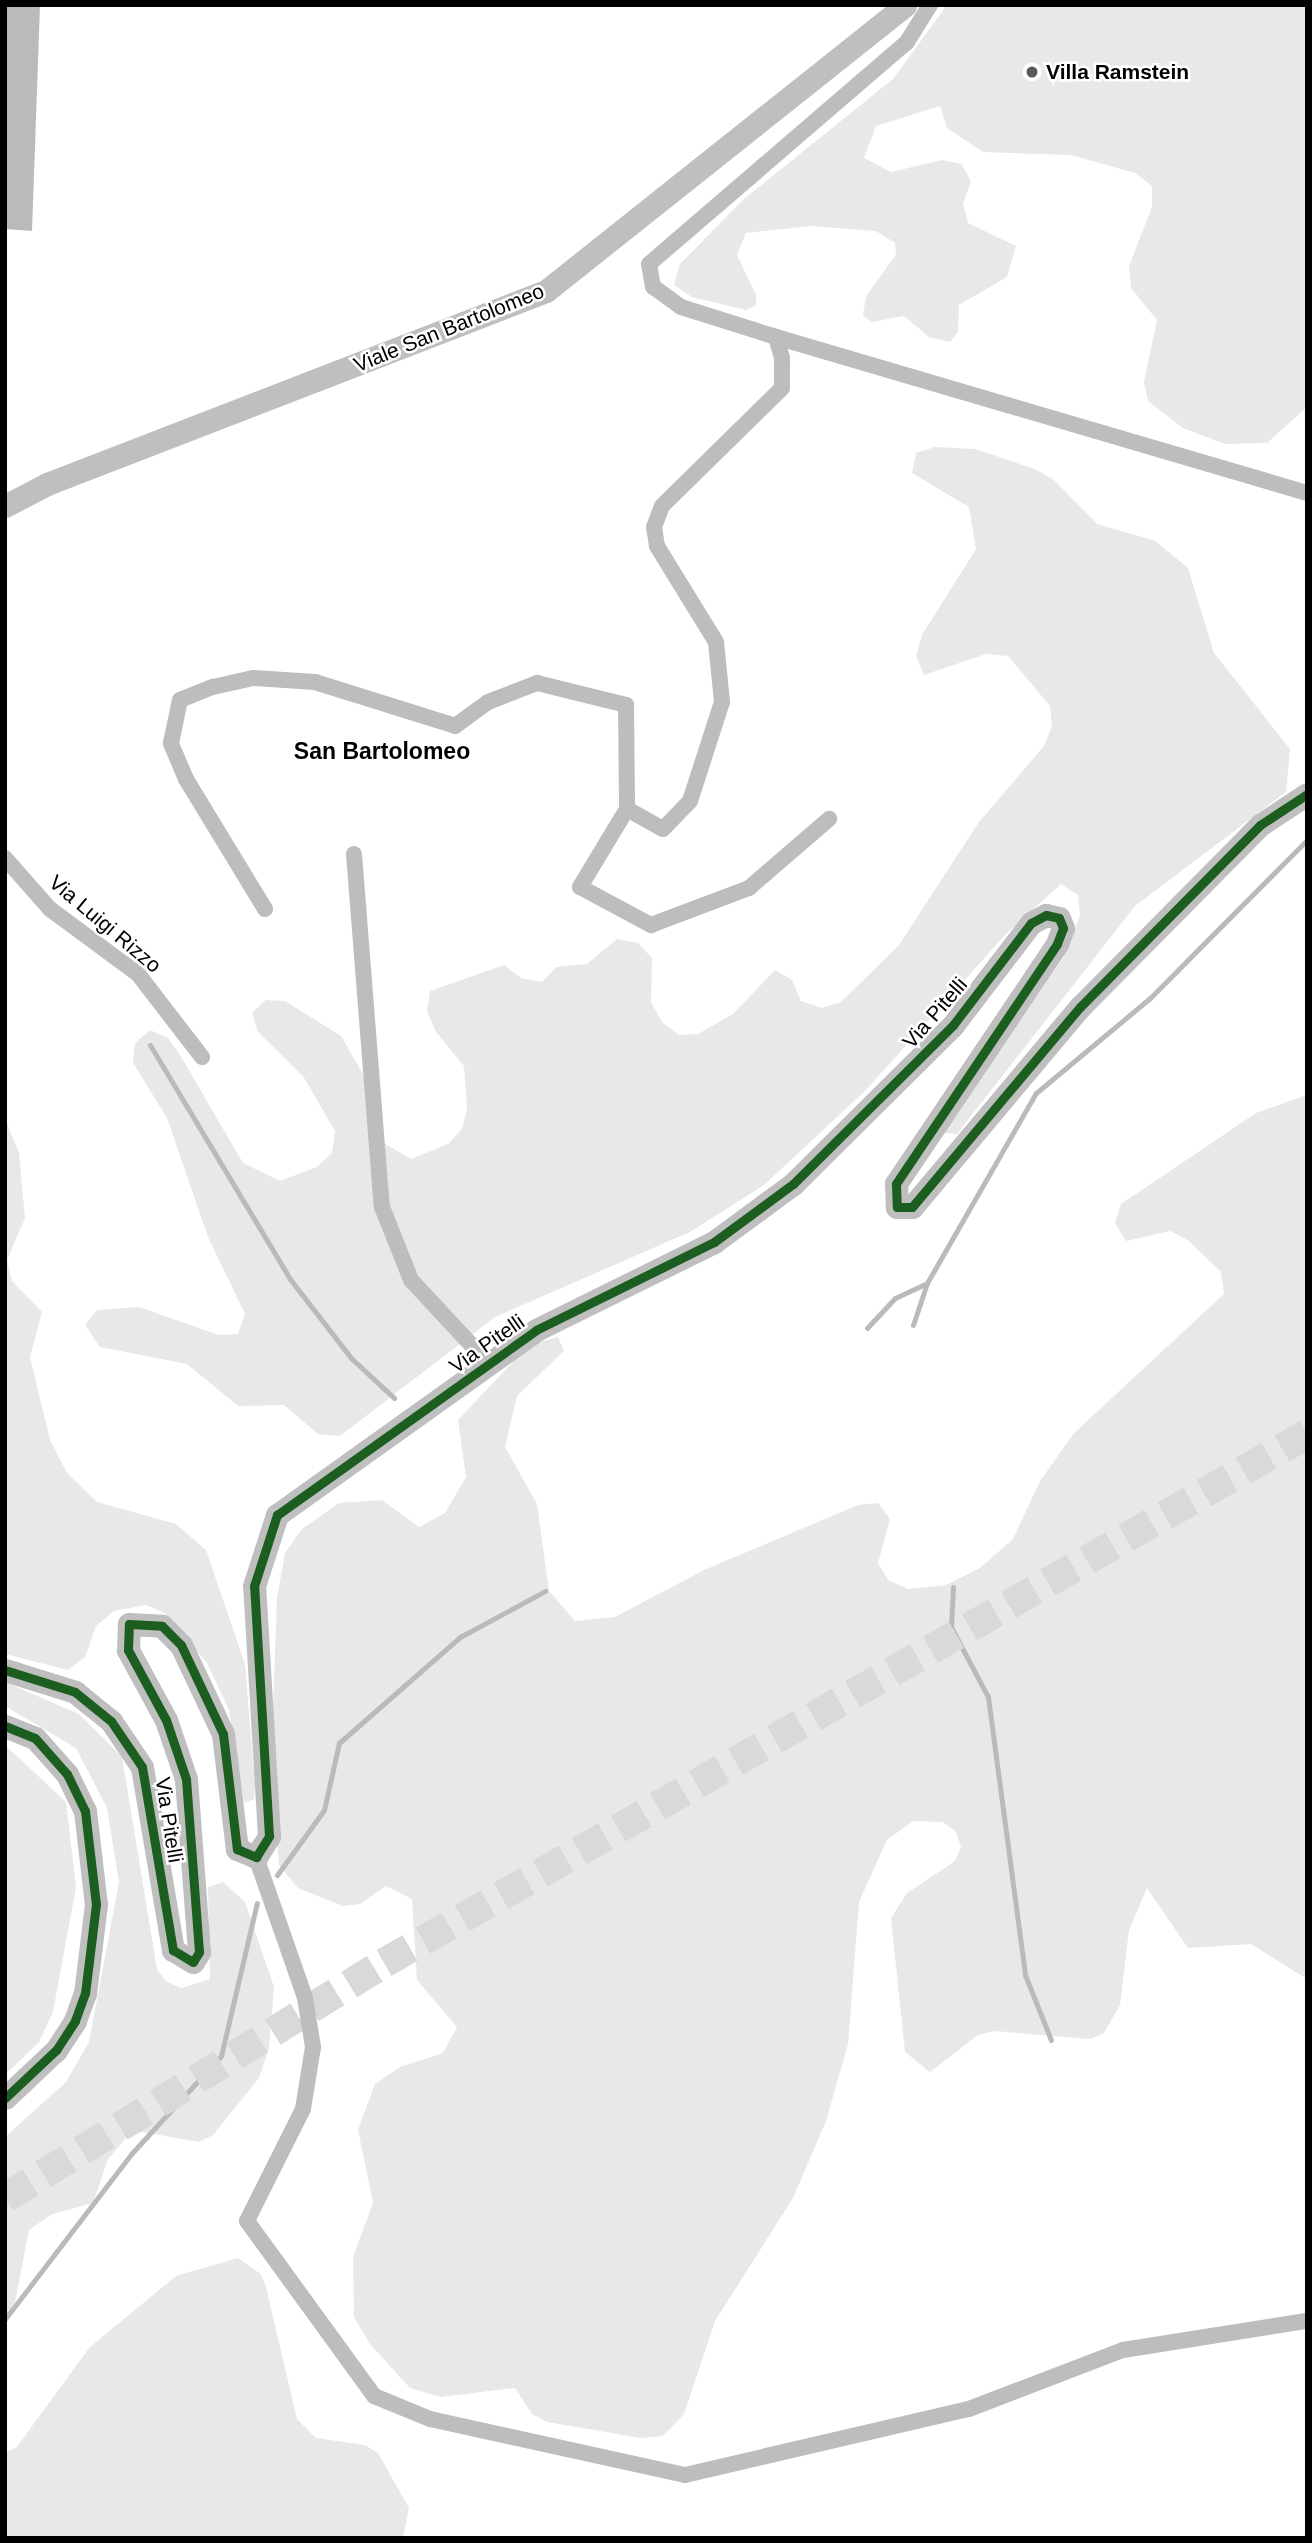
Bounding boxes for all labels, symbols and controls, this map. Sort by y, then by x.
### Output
place label: Villa Ramstein [1046,59,1189,85]
marker: Villa Ramstein [1024,64,1040,80]
street label: Viale San Bartolomeo [350,278,548,378]
district label: San Bartolomeo [294,737,470,765]
street label: Via Luigi Rizzo [44,870,166,978]
street label: Via Pitelli [897,972,973,1054]
street label: Via Pitelli [445,1309,529,1379]
street label: Via Pitelli [150,1776,188,1864]

